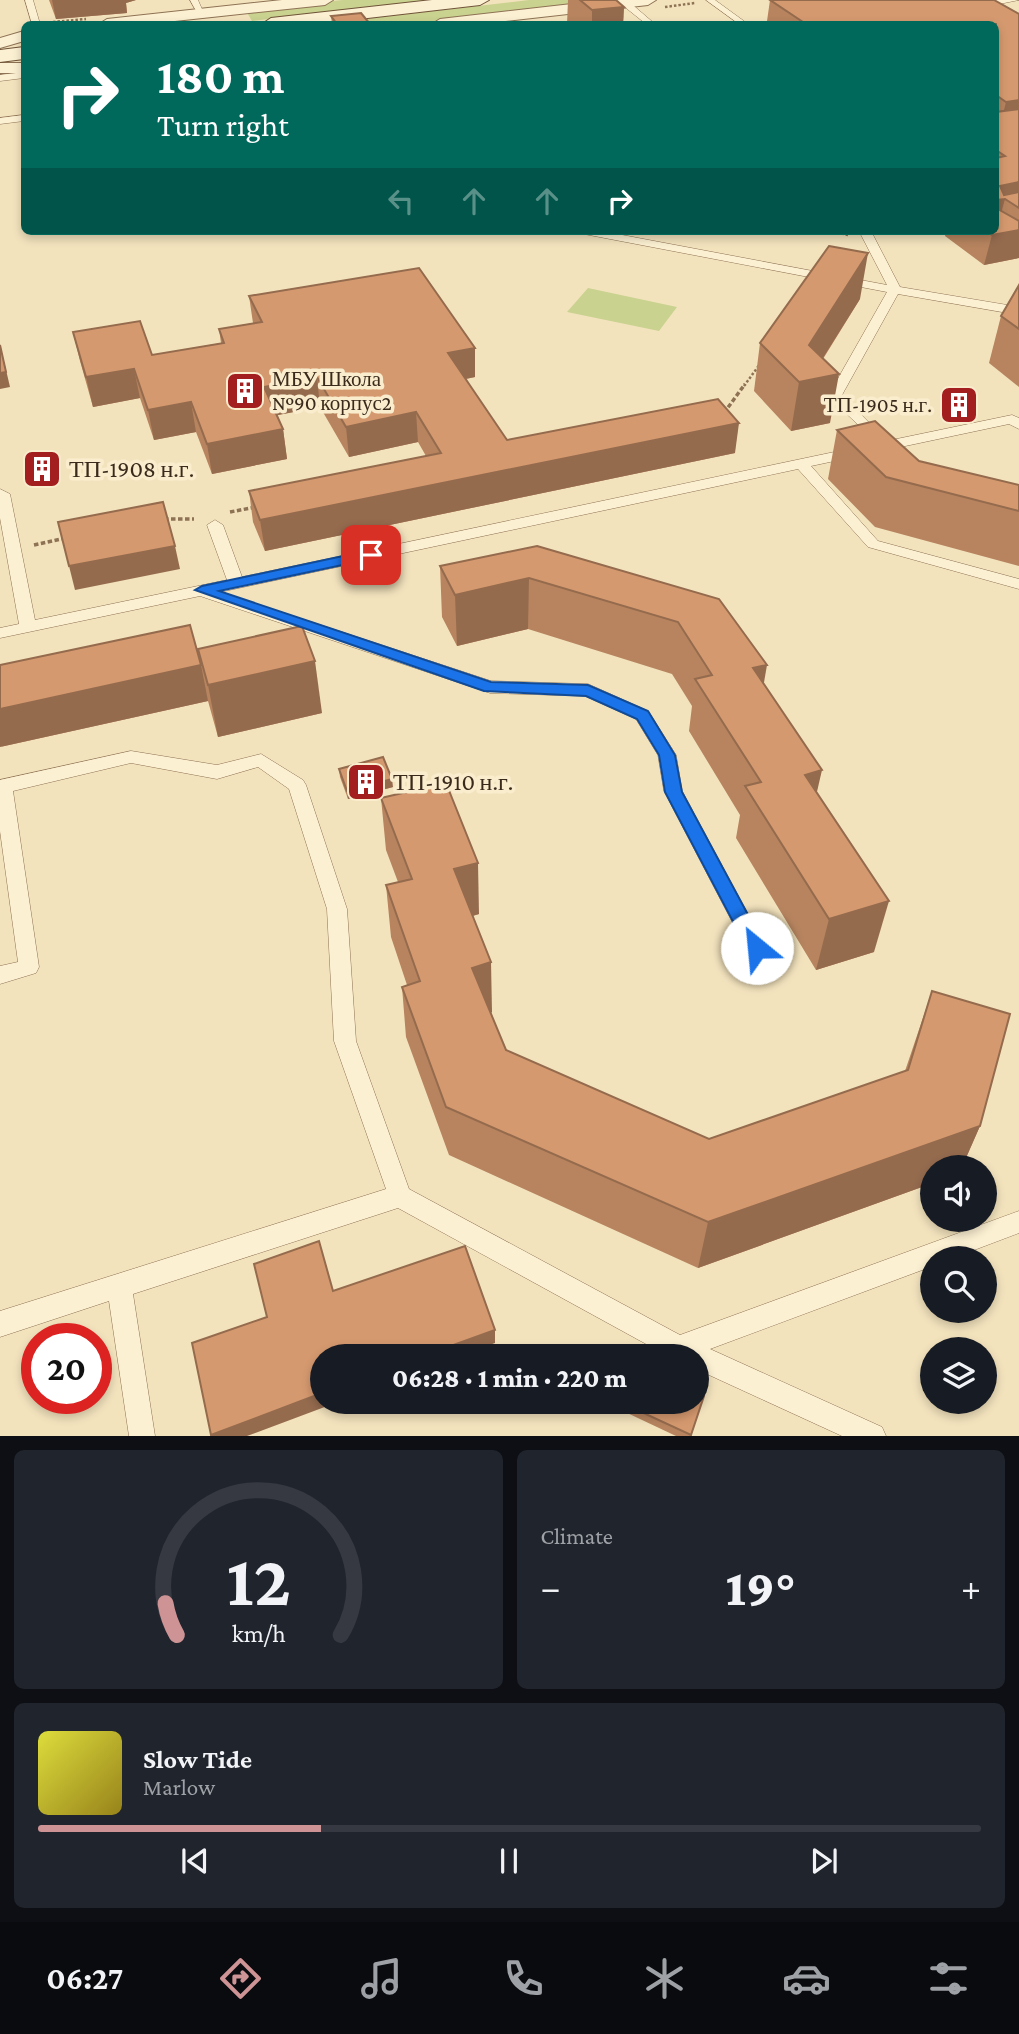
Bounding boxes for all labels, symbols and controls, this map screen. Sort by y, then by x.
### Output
icon: right [42,49,133,140]
text: 180 m [157,49,285,104]
text: Turn right [157,107,289,143]
icon: left [382,182,420,220]
icon: ahead [455,182,493,220]
icon: ahead [528,182,566,220]
icon: right [601,182,639,220]
place label: МБУ Школа №90 корпус2 [272,367,392,415]
building icon: МБУ Школа №90 корпус2 [224,370,266,412]
building icon: ТП-1905 н.г. [938,384,980,426]
place label: ТП-1905 н.г. [824,393,932,417]
building icon: ТП-1908 н.г. [21,448,63,490]
place label: ТП-1908 н.г. [69,455,194,482]
pin [341,525,401,585]
icon: arrive [352,536,390,574]
building icon: ТП-1910 н.г. [345,761,387,803]
place label: ТП-1910 н.г. [393,768,513,795]
position arrow [720,911,794,985]
map controls [920,1155,997,1414]
button: sound [920,1155,997,1232]
button: search [920,1246,997,1323]
speed limit sign: 20 [21,1323,112,1414]
button: layers [920,1337,997,1414]
text: 06:28 · 1 min · 220 m [392,1364,627,1393]
text: Climate [541,1523,613,1549]
text: 12 [226,1541,290,1622]
text: 19° [726,1558,796,1616]
text: − [541,1566,561,1608]
text: + [961,1566,981,1608]
text: km/h [231,1620,285,1647]
text: Slow Tide [143,1745,252,1774]
text: Marlow [143,1774,215,1800]
icon: previous [176,1842,214,1880]
icon: pause [490,1842,528,1880]
icon: next [805,1842,843,1880]
icon: directions [216,1954,265,2003]
icon: music [357,1954,406,2003]
icon: phone [499,1954,548,2003]
icon: climate [640,1954,689,2003]
icon: car [782,1954,831,2003]
icon: filters [924,1954,973,2003]
text: 06:27 [46,1960,123,1996]

